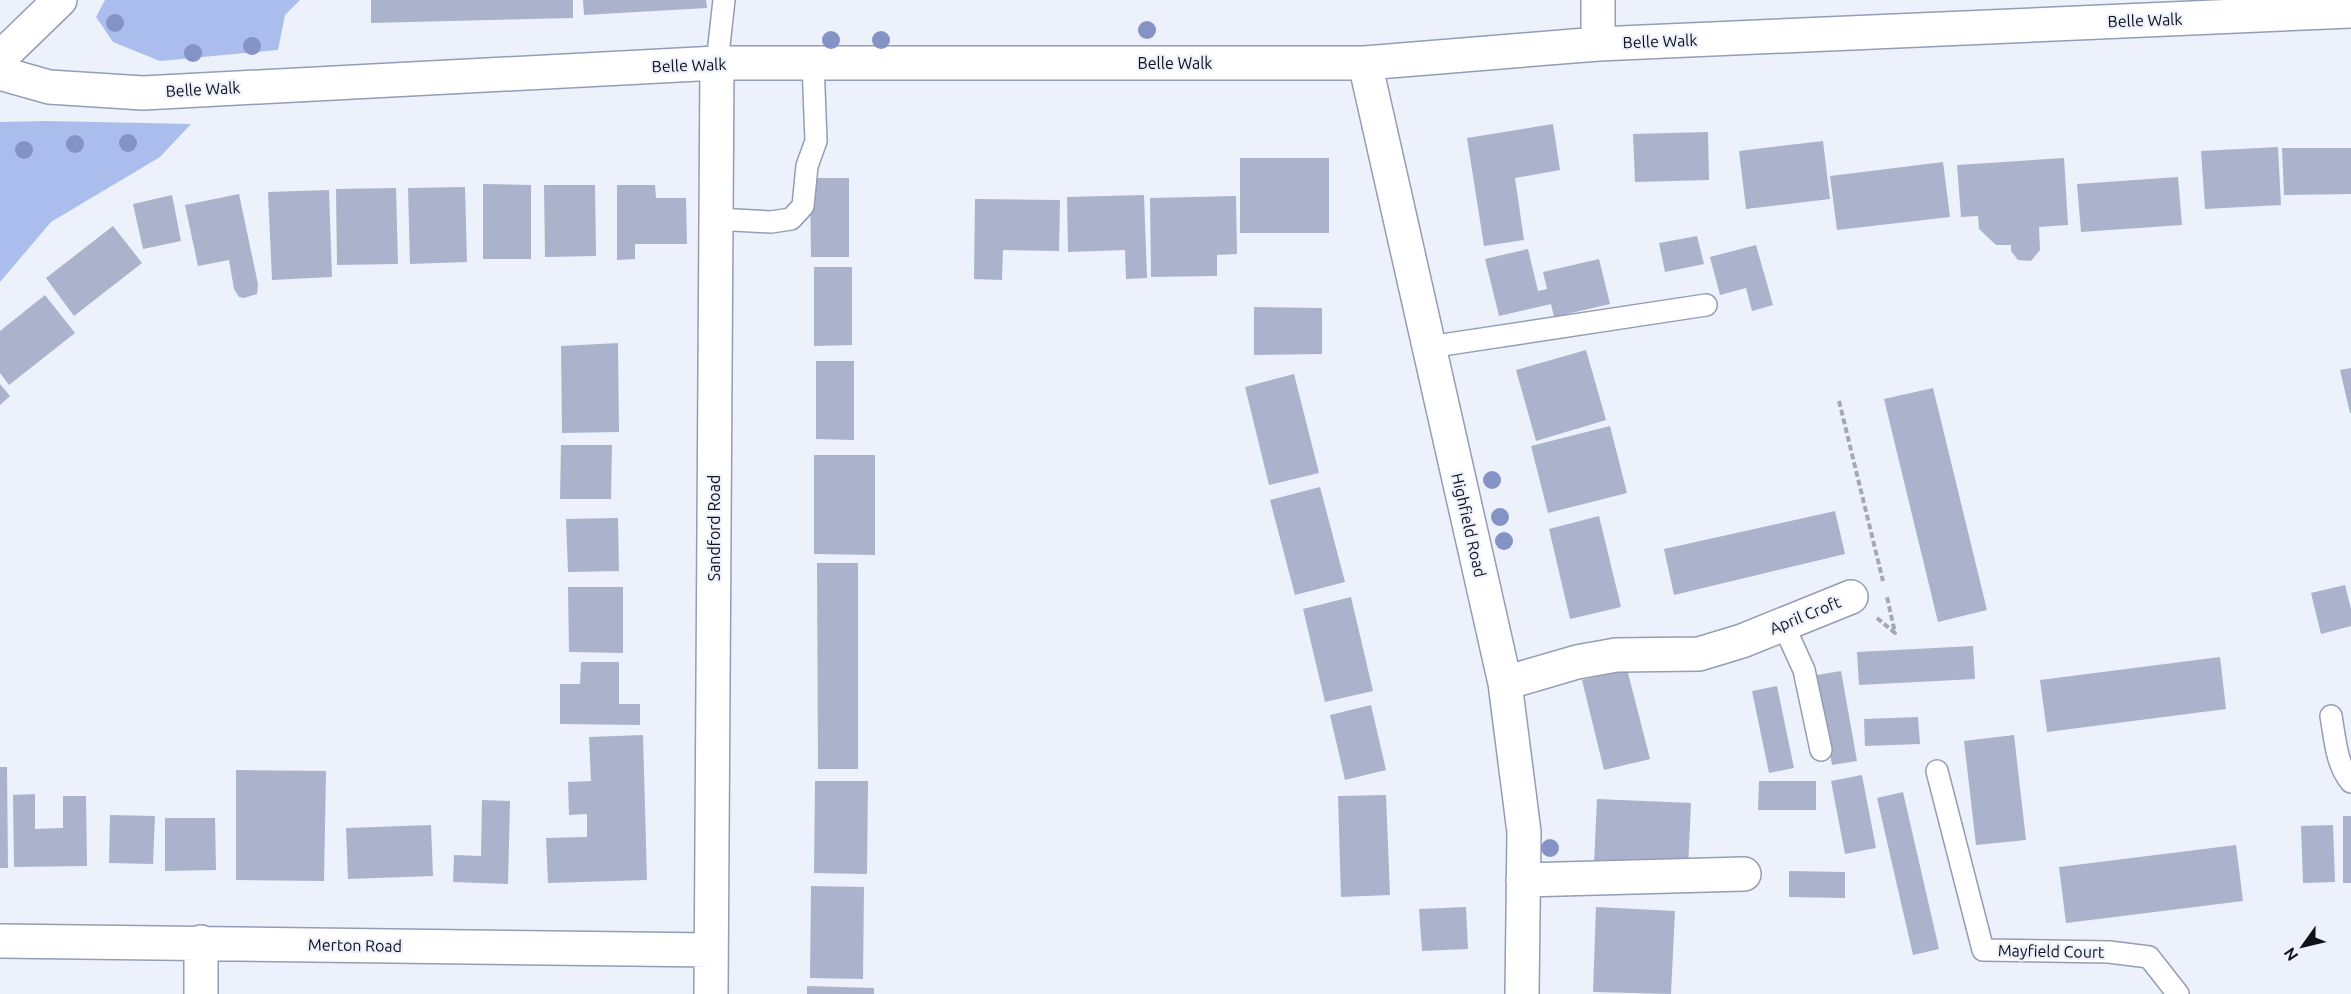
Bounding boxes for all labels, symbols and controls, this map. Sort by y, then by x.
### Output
street label: Belle Walk [2107,10,2183,30]
street label: Belle Walk [1622,31,1698,51]
street label: Belle Walk [1138,54,1212,72]
street label: Belle Walk [651,55,727,75]
street label: Belle Walk [165,78,241,100]
street label: Highfield Road [1448,471,1490,579]
street label: Sandford Road [705,475,723,581]
street label: April Croft [1767,592,1844,637]
north arrow [2273,916,2333,976]
street label: Merton Road [308,935,402,955]
street label: Mayfield Court [1998,941,2105,961]
text: N [2280,944,2301,964]

